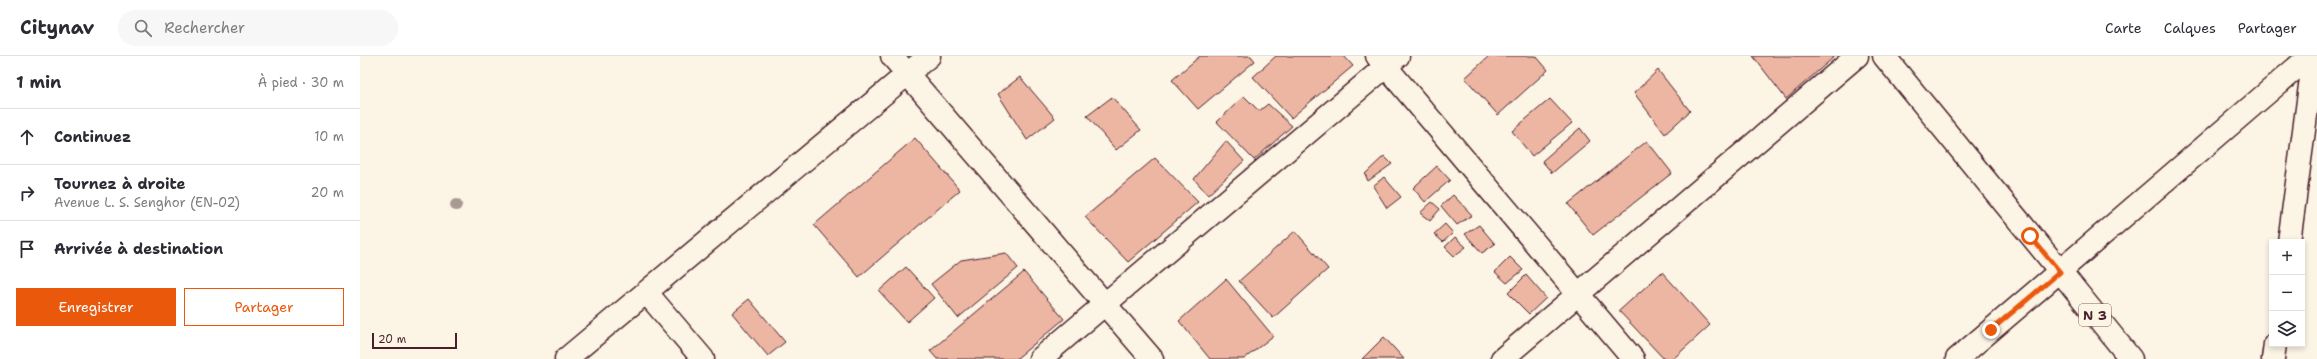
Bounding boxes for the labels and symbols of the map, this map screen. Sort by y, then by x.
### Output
route start [2021,227,2039,245]
road number: N 3 [2079,304,2111,326]
route end [1982,321,2000,339]
scale bar [372,331,457,350]

